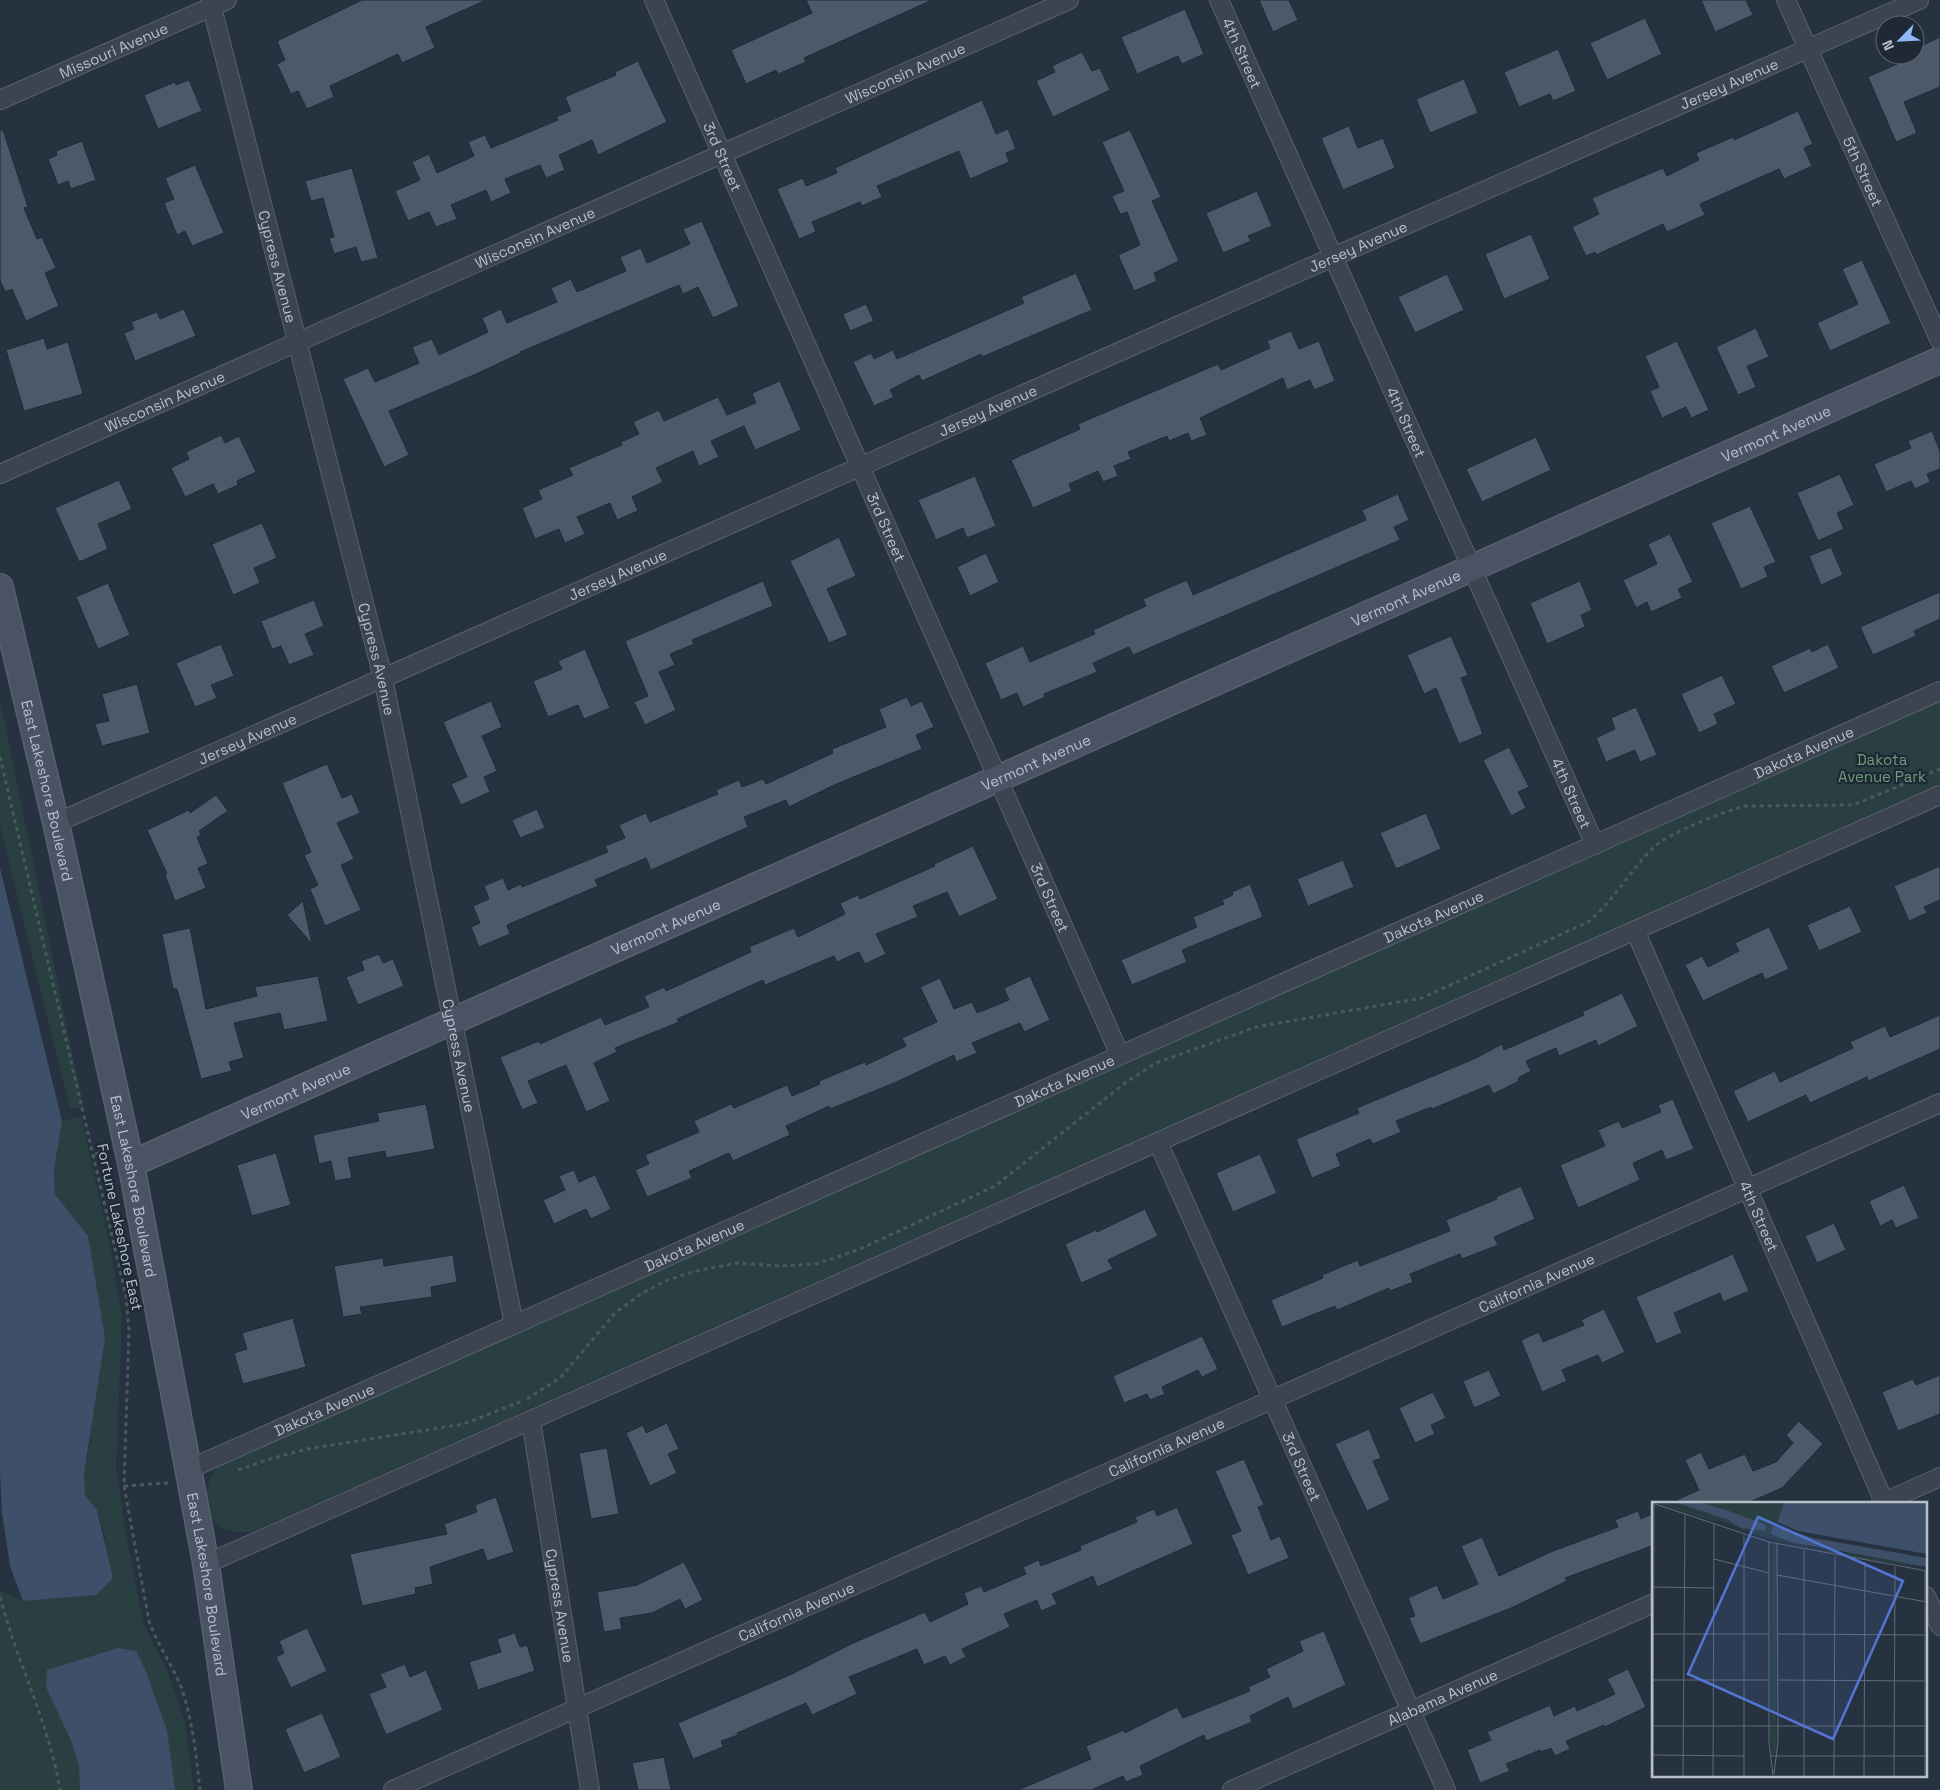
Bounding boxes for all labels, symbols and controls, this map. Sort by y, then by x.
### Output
street label: 4th Street [1219,15,1267,91]
north arrow [1875,15,1925,65]
street label: Missouri Avenue [56,18,171,82]
text: N [1878,37,1898,53]
street label: Wisconsin Avenue [842,38,968,108]
street label: Jersey Avenue [1677,53,1781,113]
street label: 3rd Street [699,119,747,194]
street label: 5th Street [1839,133,1887,209]
street label: Wisconsin Avenue [472,202,598,272]
street label: Cypress Avenue [255,208,301,325]
street label: Jersey Avenue [1306,216,1410,276]
street label: Wisconsin Avenue [101,366,228,436]
street label: Jersey Avenue [935,380,1040,440]
street label: 4th Street [1383,384,1431,460]
street label: Vermont Avenue [1718,400,1834,466]
street label: 3rd Street [863,489,910,565]
street label: Jersey Avenue [565,544,670,604]
street label: Vermont Avenue [1348,565,1464,630]
street label: Cypress Avenue [355,601,400,717]
street label: East Lakeshore Boulevard [18,698,78,883]
street label: Jersey Avenue [195,708,299,768]
street label: Dakota Avenue [1751,721,1857,782]
street label: Vermont Avenue [978,729,1094,795]
park label: Dakota Avenue Park [1838,750,1926,786]
street label: 4th Street [1548,755,1596,831]
street label: 3rd Street [1027,860,1074,935]
street label: Dakota Avenue [1381,886,1487,947]
street label: Vermont Avenue [608,894,723,959]
street label: Cypress Avenue [439,997,480,1114]
street label: Dakota Avenue [1011,1050,1117,1111]
street label: Vermont Avenue [238,1058,353,1124]
street label: East Lakeshore Boulevard [107,1093,162,1279]
street label: Fortune Lakeshore East [93,1142,147,1312]
street label: 4th Street [1736,1178,1783,1254]
street label: Dakota Avenue [641,1214,747,1275]
street label: California Avenue [1475,1248,1597,1316]
street label: Dakota Avenue [271,1379,377,1440]
street label: California Avenue [1105,1413,1227,1481]
street label: 3rd Street [1278,1429,1326,1504]
street label: East Lakeshore Boulevard [183,1491,232,1677]
inset map [1652,1502,1928,1778]
street label: Cypress Avenue [542,1547,579,1664]
street label: California Avenue [735,1577,857,1645]
street label: Alabama Avenue [1384,1664,1500,1729]

